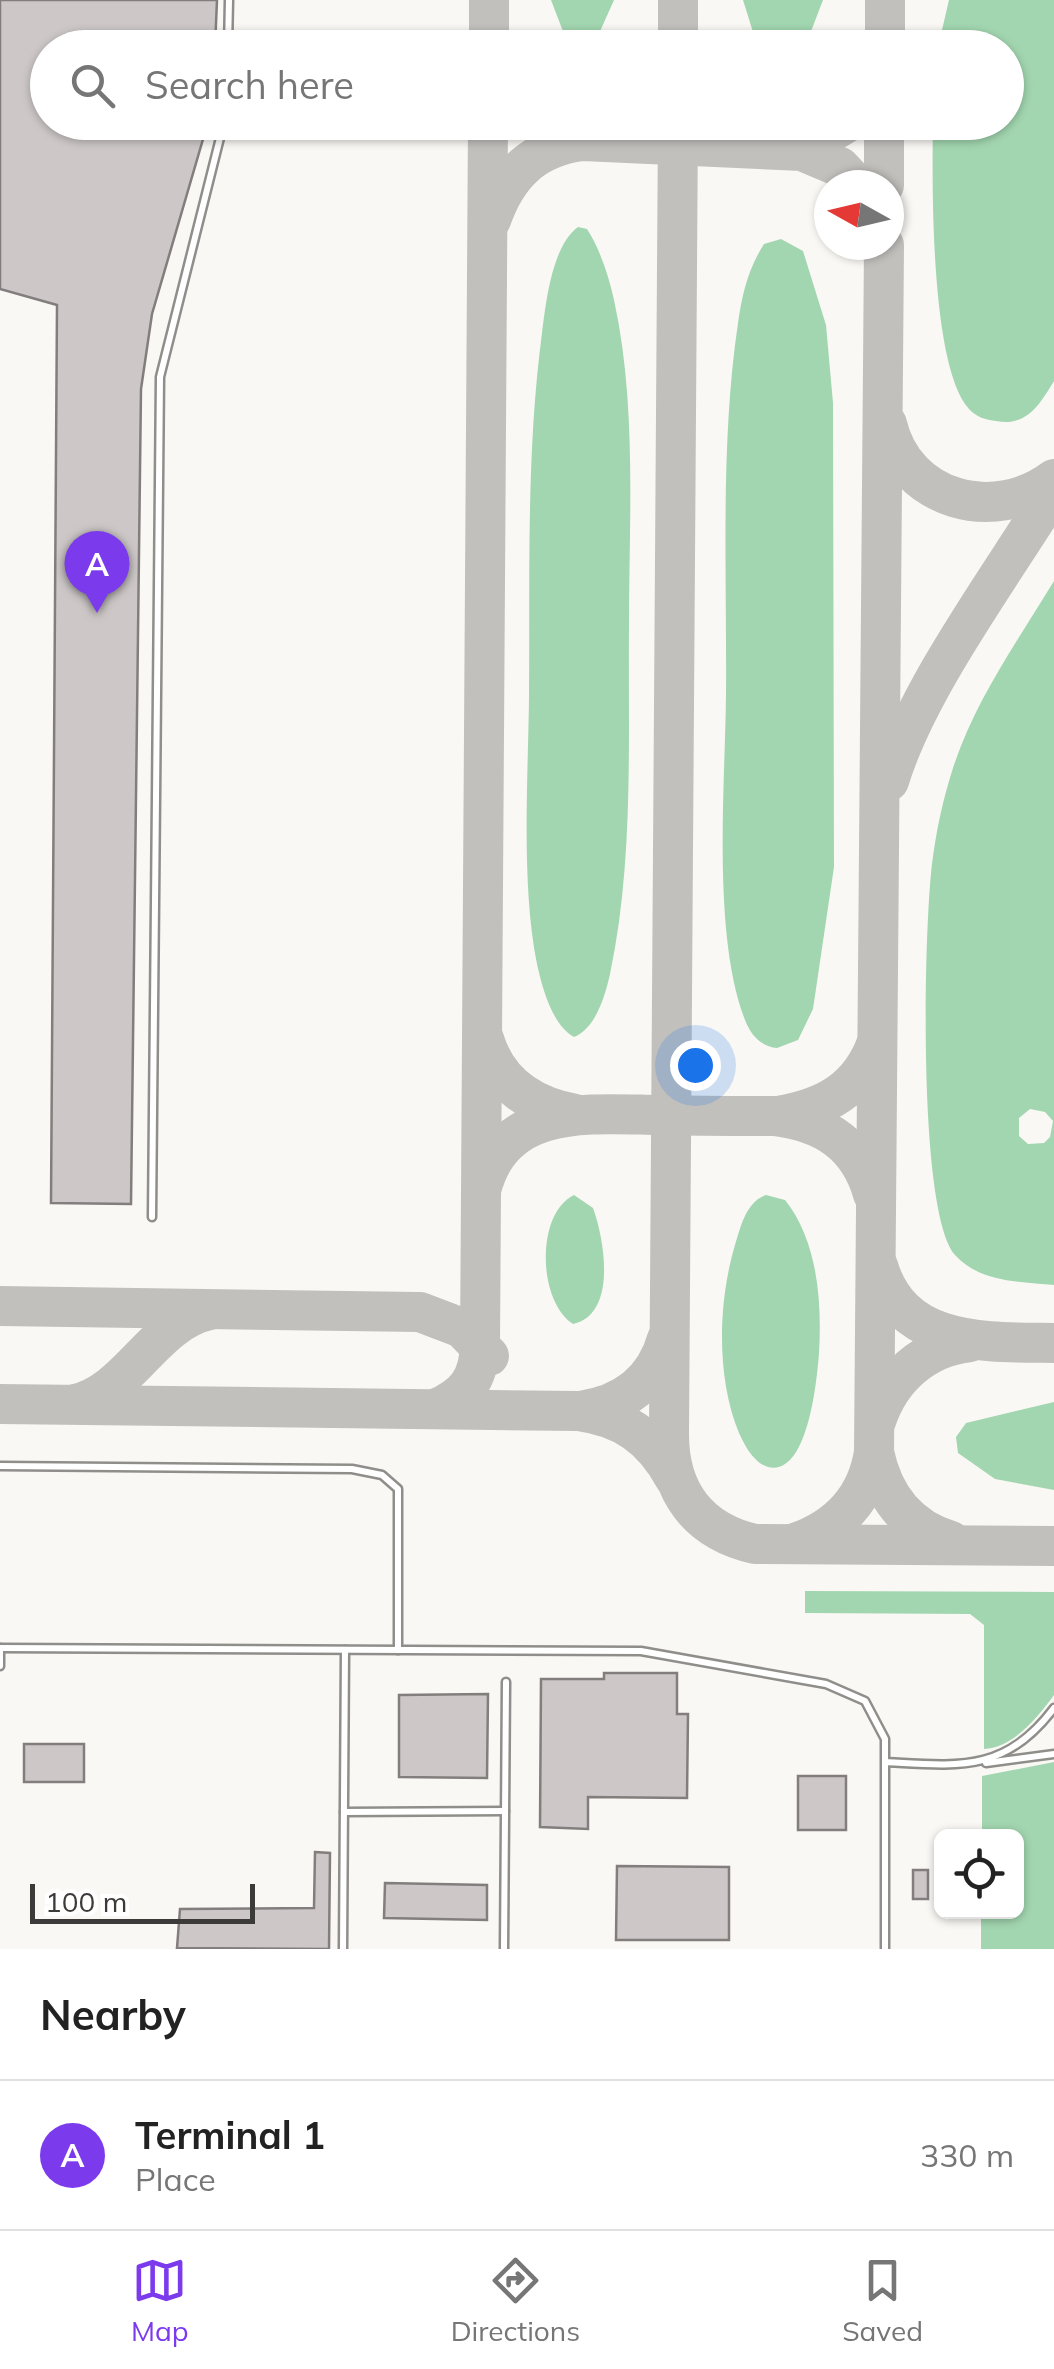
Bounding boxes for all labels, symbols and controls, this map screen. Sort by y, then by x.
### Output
search box [30,30,1024,140]
icon: search [65,58,120,113]
text: Search here [145,61,354,109]
north arrow [814,170,904,260]
pin: A [64,530,130,613]
your location [670,1040,721,1091]
map controls [934,1829,1024,1919]
button: locate [934,1829,1024,1919]
scale bar [30,1879,255,1924]
text: 100 m [45,1884,127,1919]
text: Nearby [40,1988,186,2041]
text: Terminal 1 [135,2111,325,2159]
text: A [60,2135,85,2175]
text: 330 m [920,2135,1014,2175]
text: Place [135,2159,216,2199]
tab: Map [131,2253,189,2348]
tab: Directions [451,2253,580,2348]
tab: Saved [842,2253,923,2348]

